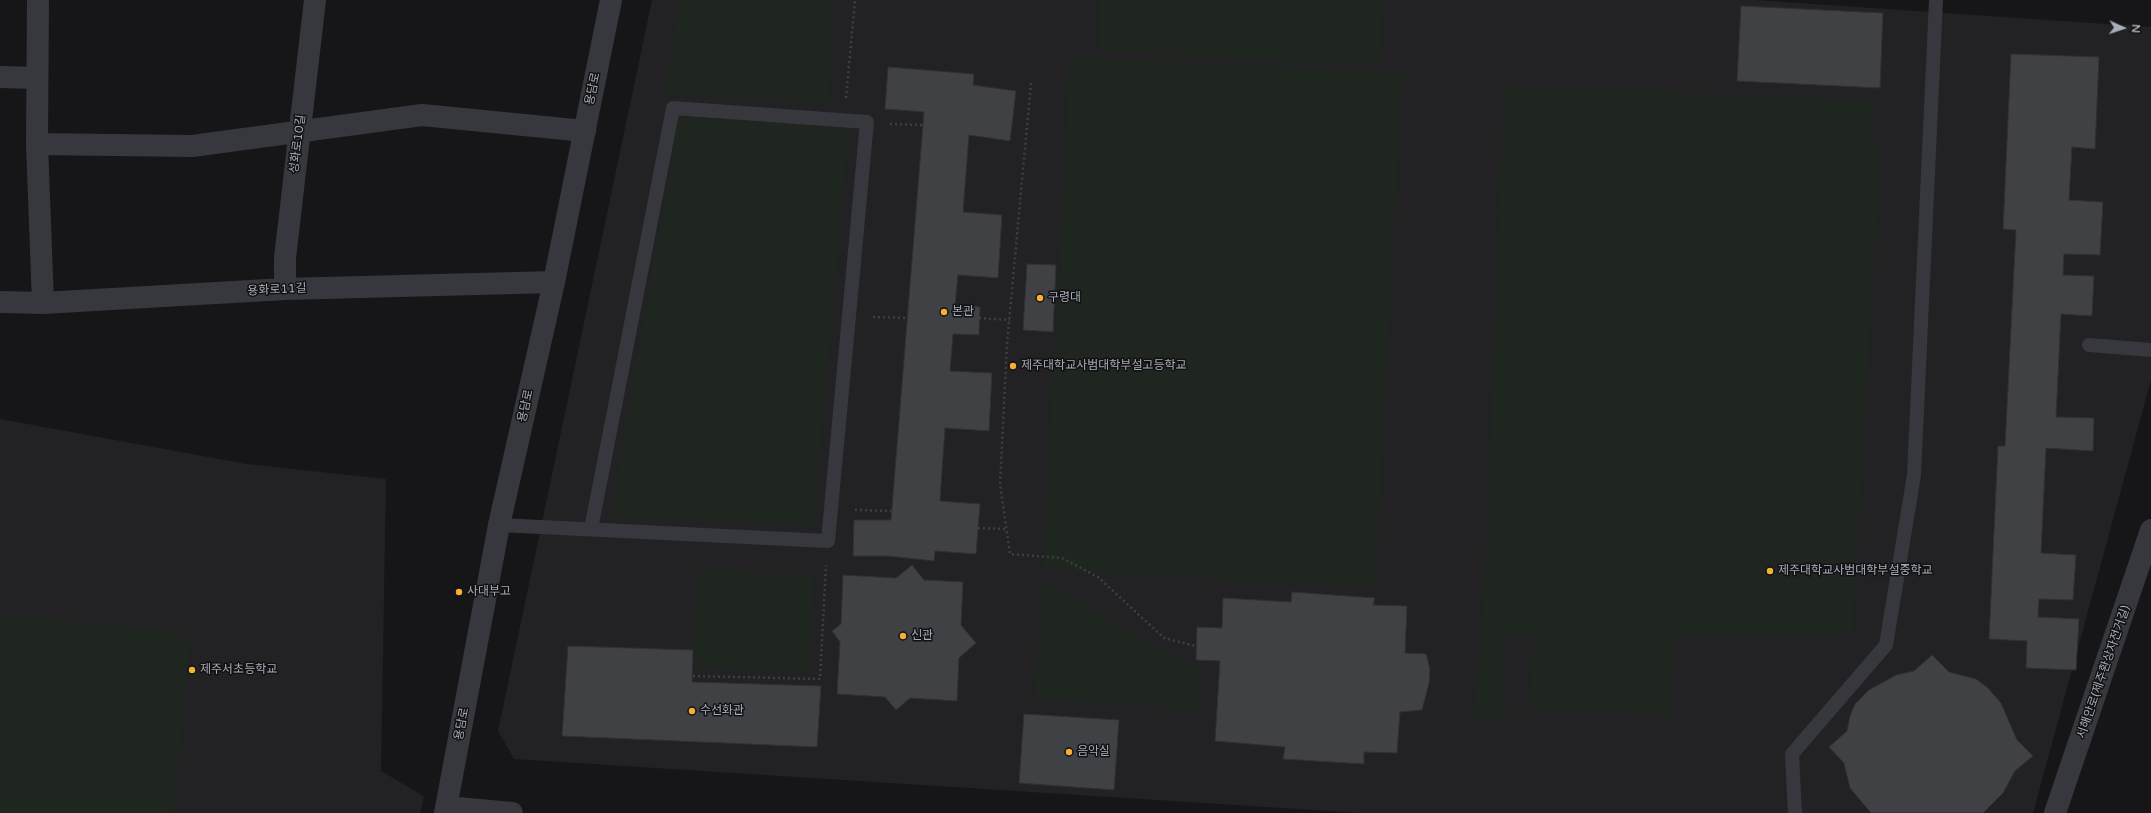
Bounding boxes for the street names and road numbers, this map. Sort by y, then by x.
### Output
street label: 용담로 [583,71,603,107]
street label: 성화로10길 [287,114,309,174]
street label: 용화로11길 [247,281,307,299]
street label: 용담로 [515,388,537,424]
street label: 서해안로(제주환상자전거길) [2074,603,2134,741]
street label: 용담로 [452,706,472,742]

